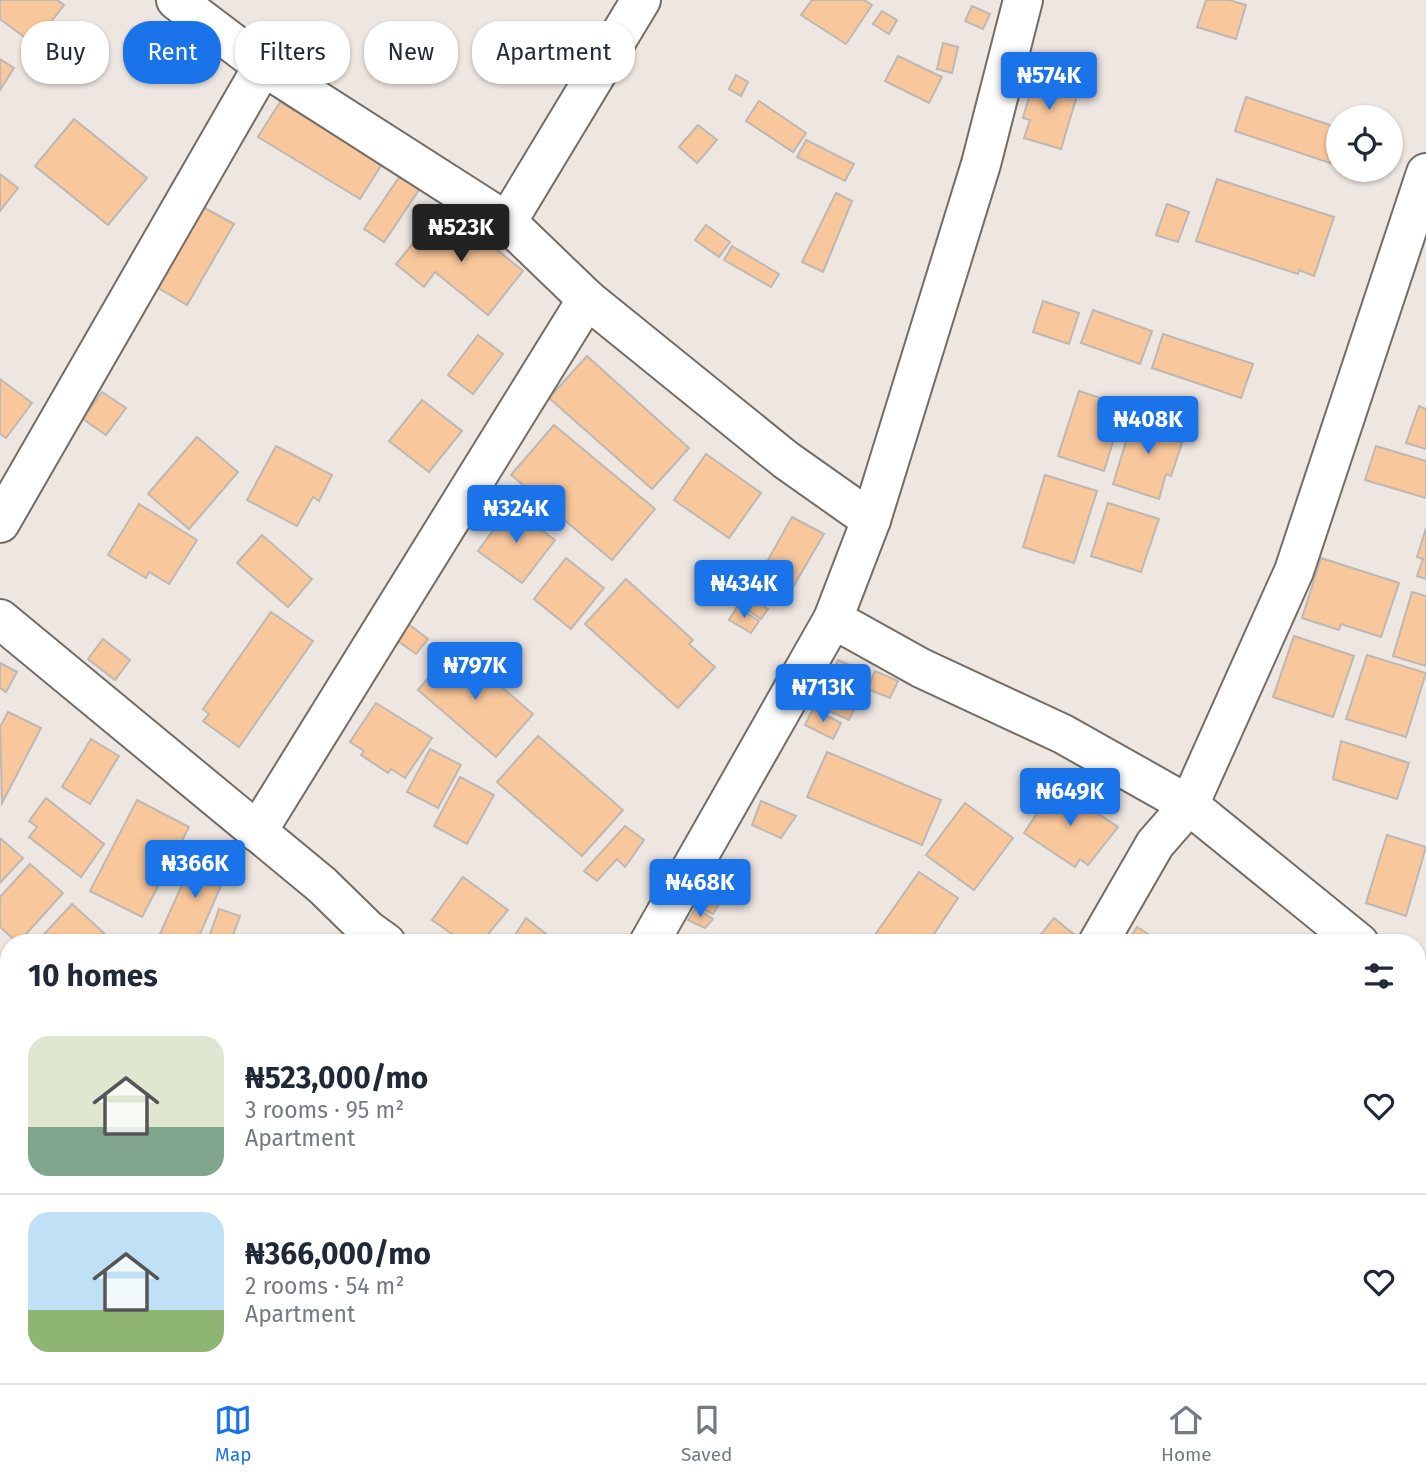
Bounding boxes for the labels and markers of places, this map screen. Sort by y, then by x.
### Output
pin: ₦574K [1000,52,1098,112]
pin: ₦523K [412,204,510,264]
pin: ₦408K [1099,396,1197,456]
pin: ₦324K [467,486,565,545]
pin: ₦434K [695,560,793,620]
pin: ₦797K [426,642,524,702]
pin: ₦713K [774,664,872,724]
pin: ₦649K [1021,768,1119,828]
pin: ₦366K [146,841,244,900]
pin: ₦468K [651,860,749,919]

